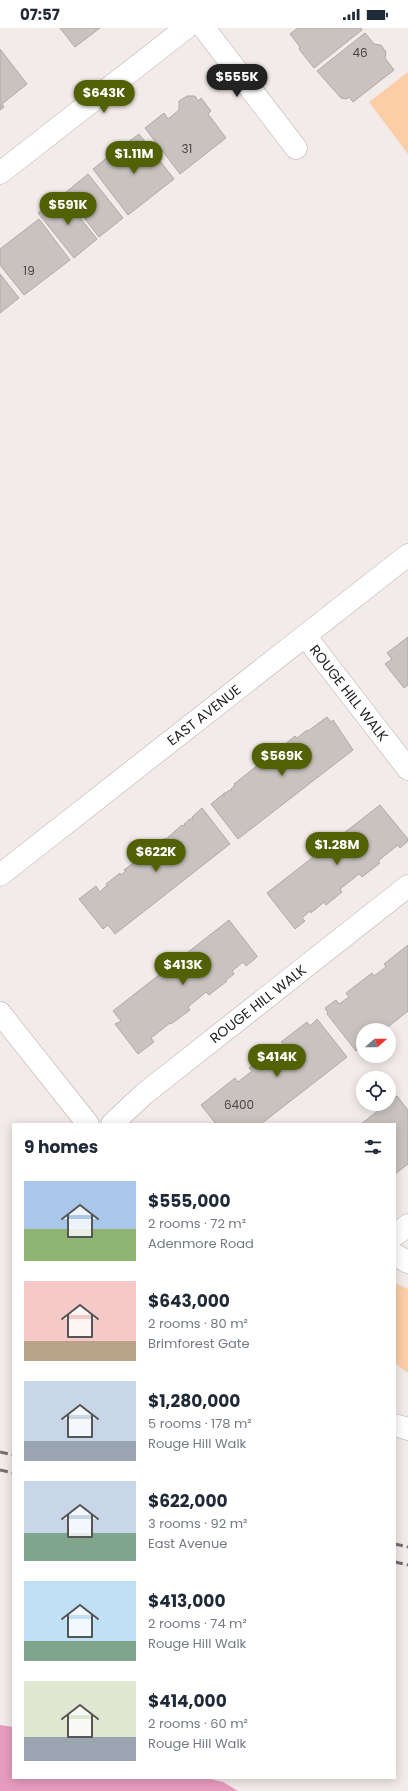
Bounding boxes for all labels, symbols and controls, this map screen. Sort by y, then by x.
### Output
text: 07:57 [20,4,60,25]
house number: 46 [352,44,368,61]
pin: $555K [209,64,265,98]
text: $555K [216,67,258,86]
pin: $643K [76,80,132,114]
text: $643K [83,83,125,102]
house number: 31 [182,140,192,157]
pin: $1.11M [101,141,167,175]
text: $1.11M [115,144,153,163]
pin: $591K [40,192,96,226]
text: $591K [49,195,87,214]
house number: 19 [23,262,35,279]
street label: ROUGE HILL WALK [305,641,393,746]
street label: EAST AVENUE [163,680,245,750]
pin: $569K [254,743,310,777]
text: $569K [261,746,303,765]
pin: $1.28M [304,832,370,866]
text: $1.28M [315,835,359,854]
pin: $622K [128,839,184,873]
text: $622K [136,842,176,861]
pin: $413K [155,952,211,986]
text: $413K [163,955,203,974]
street label: ROUGE HILL WALK [206,960,311,1048]
north arrow [356,1023,396,1063]
map controls [356,1023,396,1111]
pin: $414K [249,1044,305,1078]
text: $414K [257,1047,297,1066]
button: locate [356,1071,396,1111]
house number: 6400 [224,1096,254,1113]
text: 9 homes [24,1135,98,1159]
icon: filters [362,1136,384,1158]
text: $555,000 [148,1189,230,1213]
icon: home [56,1197,104,1245]
text: 2 rooms · 72 m² [148,1214,246,1233]
text: Adenmore Road [148,1234,254,1253]
text: $643,000 [148,1289,230,1313]
icon: home [56,1297,104,1345]
text: 2 rooms · 80 m² [148,1314,248,1333]
text: Brimforest Gate [148,1334,250,1353]
text: $1,280,000 [148,1389,240,1413]
icon: home [56,1397,104,1445]
text: 5 rooms · 178 m² [148,1414,252,1433]
text: Rouge Hill Walk [148,1434,246,1453]
text: $622,000 [148,1489,228,1513]
icon: home [56,1497,104,1545]
text: 3 rooms · 92 m² [148,1514,247,1533]
text: East Avenue [148,1534,227,1553]
text: $413,000 [148,1589,226,1613]
icon: home [56,1597,104,1645]
text: 2 rooms · 74 m² [148,1614,247,1633]
text: Rouge Hill Walk [148,1634,246,1653]
text: $414,000 [148,1689,227,1713]
icon: home [56,1697,104,1745]
text: 2 rooms · 60 m² [148,1714,248,1733]
text: Rouge Hill Walk [148,1734,246,1753]

